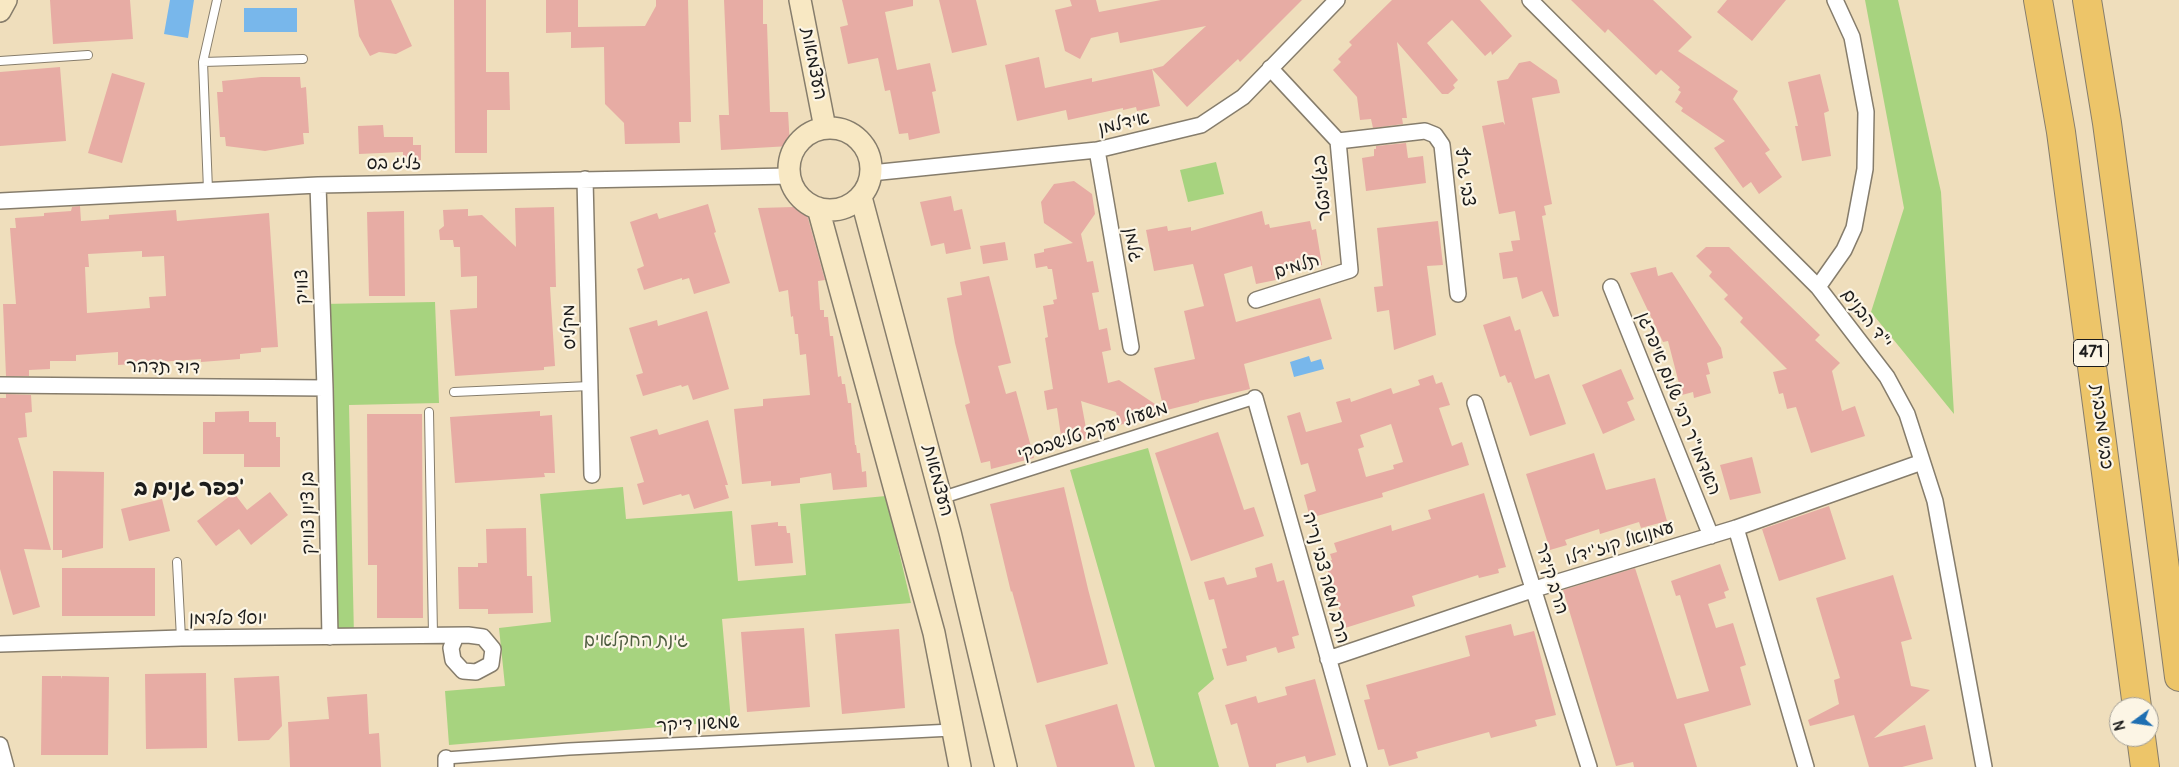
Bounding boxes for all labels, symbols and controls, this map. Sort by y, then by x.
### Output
street label: העצמאות [795,26,831,102]
street label: אידלמן [1096,108,1152,140]
street label: צבי גרף [1449,146,1479,208]
street label: זליג בס [367,153,421,175]
street label: בגלייבטר [1309,154,1337,222]
street label: גלמן [1118,226,1146,264]
street label: תלמים [1272,250,1322,284]
street label: צוויק [292,269,314,305]
street label: י"ד הבנים [1836,285,1896,353]
street label: מקליס [558,304,582,350]
street label: האדמו"ר רבי שלום איפרגן [1631,309,1725,499]
road number: 471 [2074,339,2108,366]
street label: דוד תדהר [126,357,200,379]
street label: כביש מכבית [2085,383,2117,471]
street label: משעול יעקב טלישבסקי [1015,398,1171,466]
street label: העצמאות [917,443,957,519]
street label: בן ציון צוויק [297,471,321,555]
district label: כפר גנים ב' [134,476,244,502]
street label: הרב משה צבי נריה [1297,510,1353,646]
street label: עמנואל קוז'ידלו [1563,517,1677,571]
street label: הרב קידר [1530,541,1572,617]
street label: יוסף פלדמן [189,608,267,630]
park label: גינת החקלאים [584,630,688,652]
north arrow [2109,697,2159,747]
street label: שמשון דיקר [656,712,740,738]
text: N [2111,719,2129,732]

